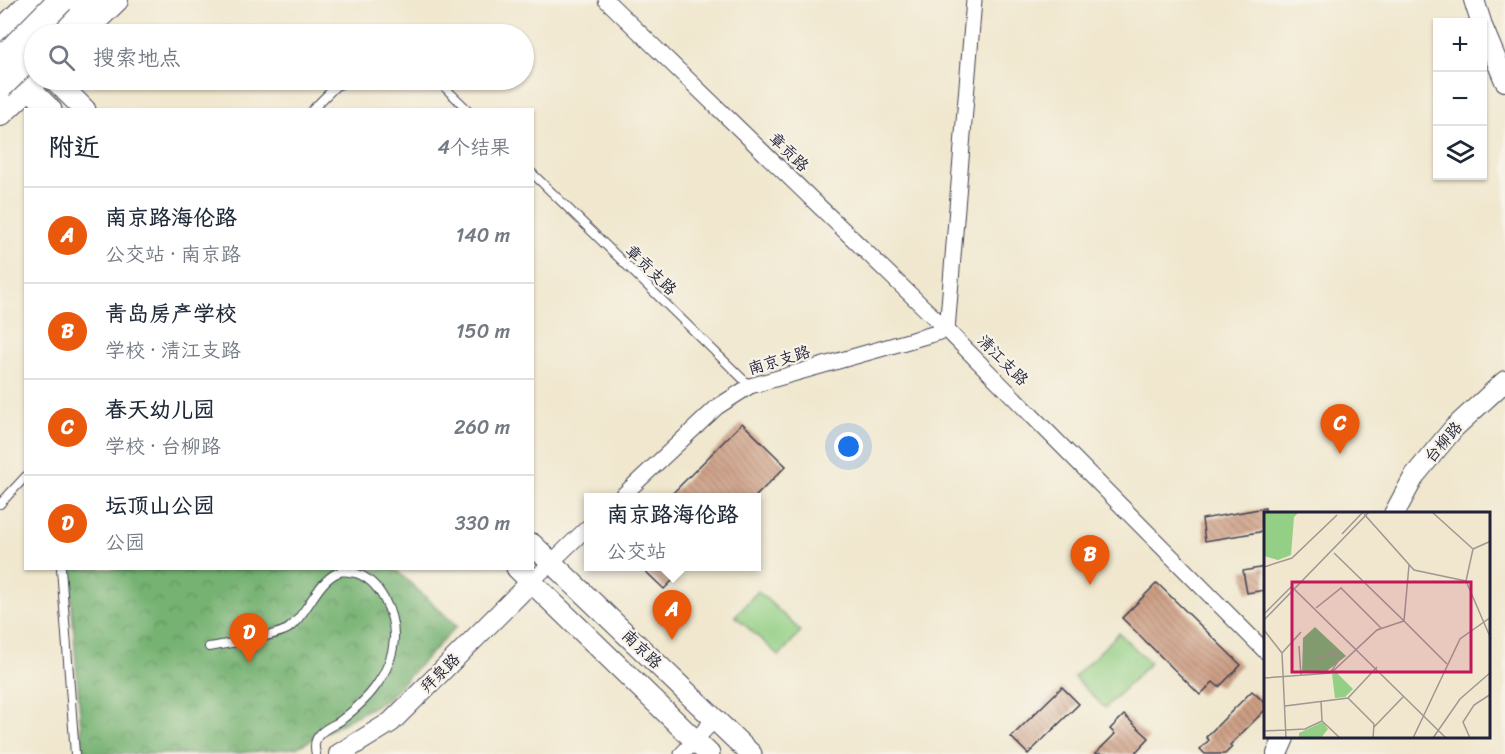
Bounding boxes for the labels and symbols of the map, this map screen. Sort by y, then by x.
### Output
street label: 章贡路 [762,125,816,179]
street label: 章贡支路 [618,237,684,303]
street label: 清江支路 [970,327,1036,393]
street label: 南京支路 [744,337,814,383]
pin: C [1320,404,1360,454]
street label: 台柳路 [1416,414,1470,470]
your location [834,432,863,461]
inset map [1264,512,1490,739]
pin: B [1070,536,1110,585]
pin: A [652,590,692,640]
pin: D [230,614,268,663]
street label: 南京路 [615,622,669,676]
street label: 拜泉路 [413,646,467,700]

